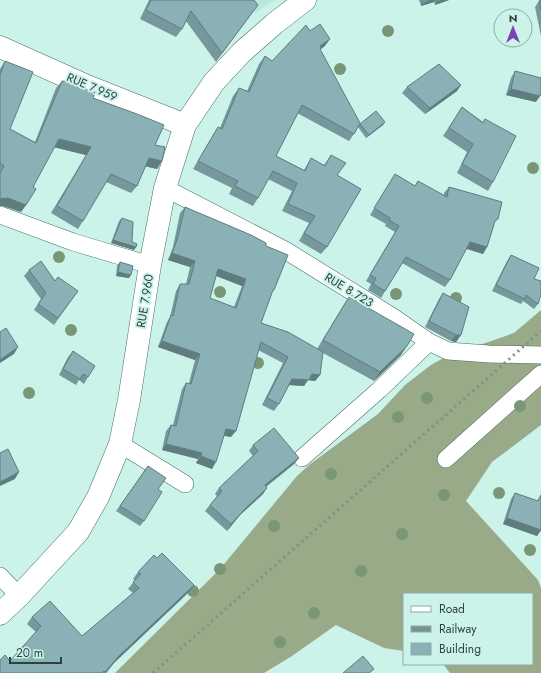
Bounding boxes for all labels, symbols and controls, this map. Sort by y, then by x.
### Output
north arrow [493,8,533,48]
text: N [509,10,517,26]
street label: RUE 7.959 [64,68,120,106]
street label: RUE 8.723 [321,268,377,312]
street label: RUE 7.960 [132,273,158,329]
legend [403,593,533,665]
text: Road [439,600,465,618]
text: Railway [439,620,477,638]
scale bar [10,639,61,665]
text: Building [439,640,481,658]
text: 20 m [16,644,43,662]

